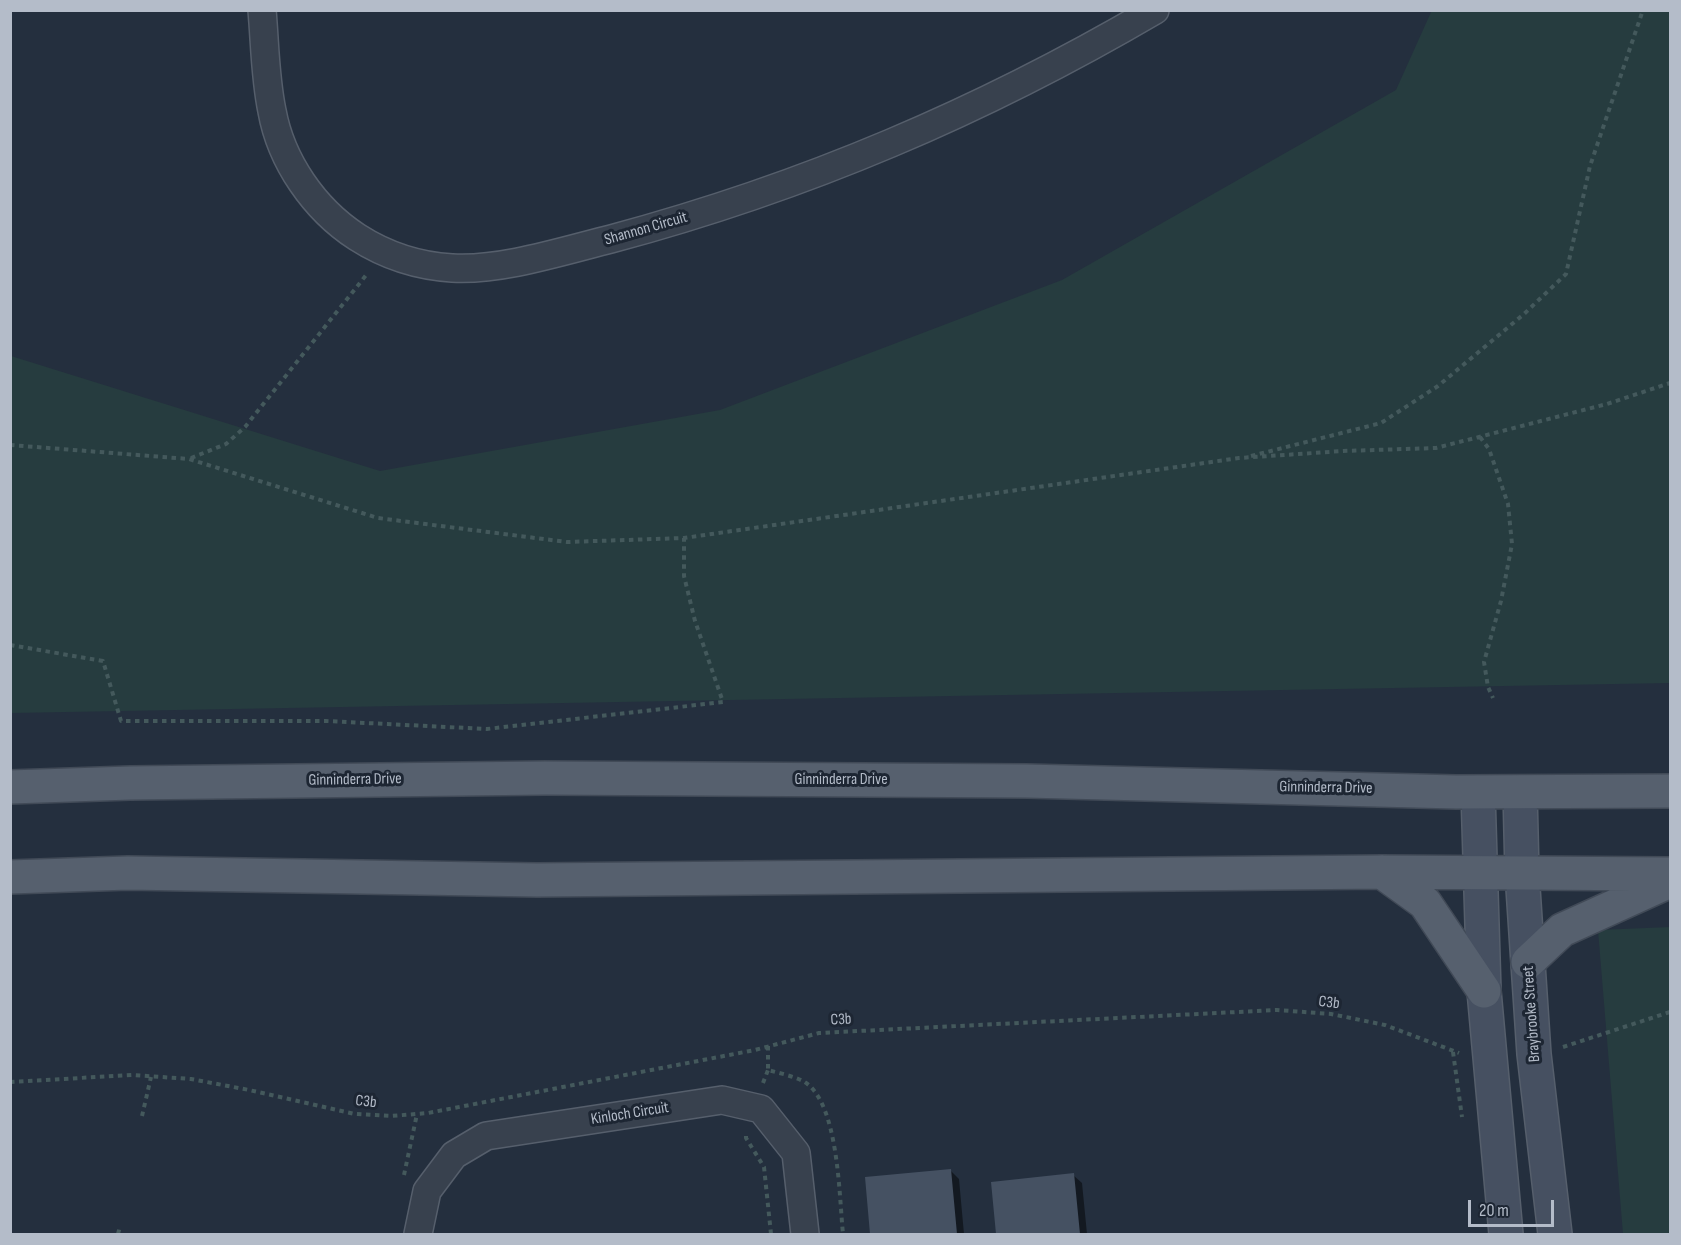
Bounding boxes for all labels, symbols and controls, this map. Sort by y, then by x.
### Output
street label: Shannon Circuit [602,208,690,250]
street label: Ginninderra Drive [308,770,402,790]
street label: Ginninderra Drive [794,770,888,790]
street label: Ginninderra Drive [1279,778,1373,798]
street label: Braybrooke Street [1519,965,1545,1063]
street label: C3b [1317,992,1341,1014]
street label: C3b [830,1010,852,1030]
street label: C3b [355,1091,377,1113]
street label: Kinloch Circuit [590,1098,670,1130]
scale bar [1471,1188,1556,1226]
text: 20 m [1479,1200,1509,1221]

